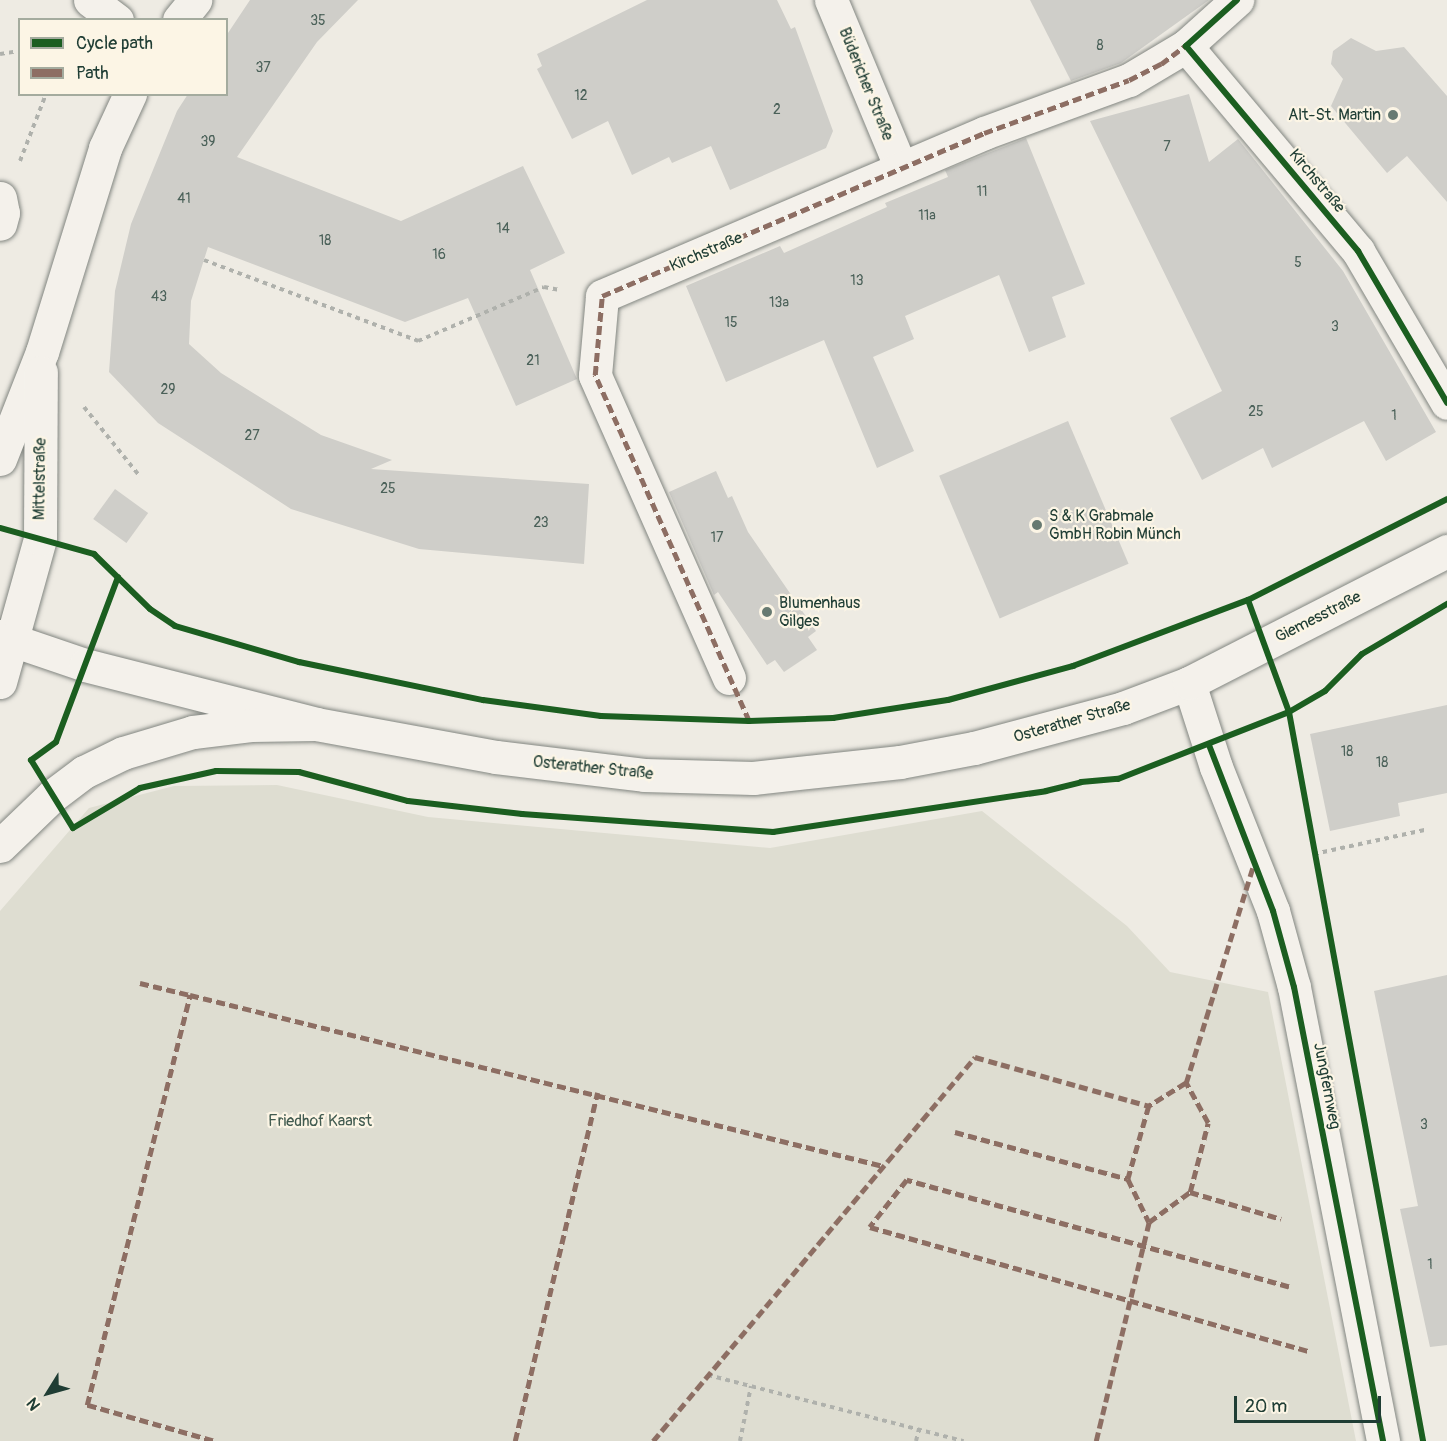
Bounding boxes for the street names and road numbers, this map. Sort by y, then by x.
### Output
street label: Büdericher Straße [835,25,897,143]
street label: Kirchstraße [1285,145,1349,217]
street label: Kirchstraße [667,228,745,276]
street label: Mittelstraße [30,438,50,520]
street label: Giemesstraße [1272,587,1364,647]
street label: Osterather Straße [1011,695,1133,747]
street label: Osterather Straße [532,752,654,784]
street label: Jungfernweg [1309,1041,1345,1131]

